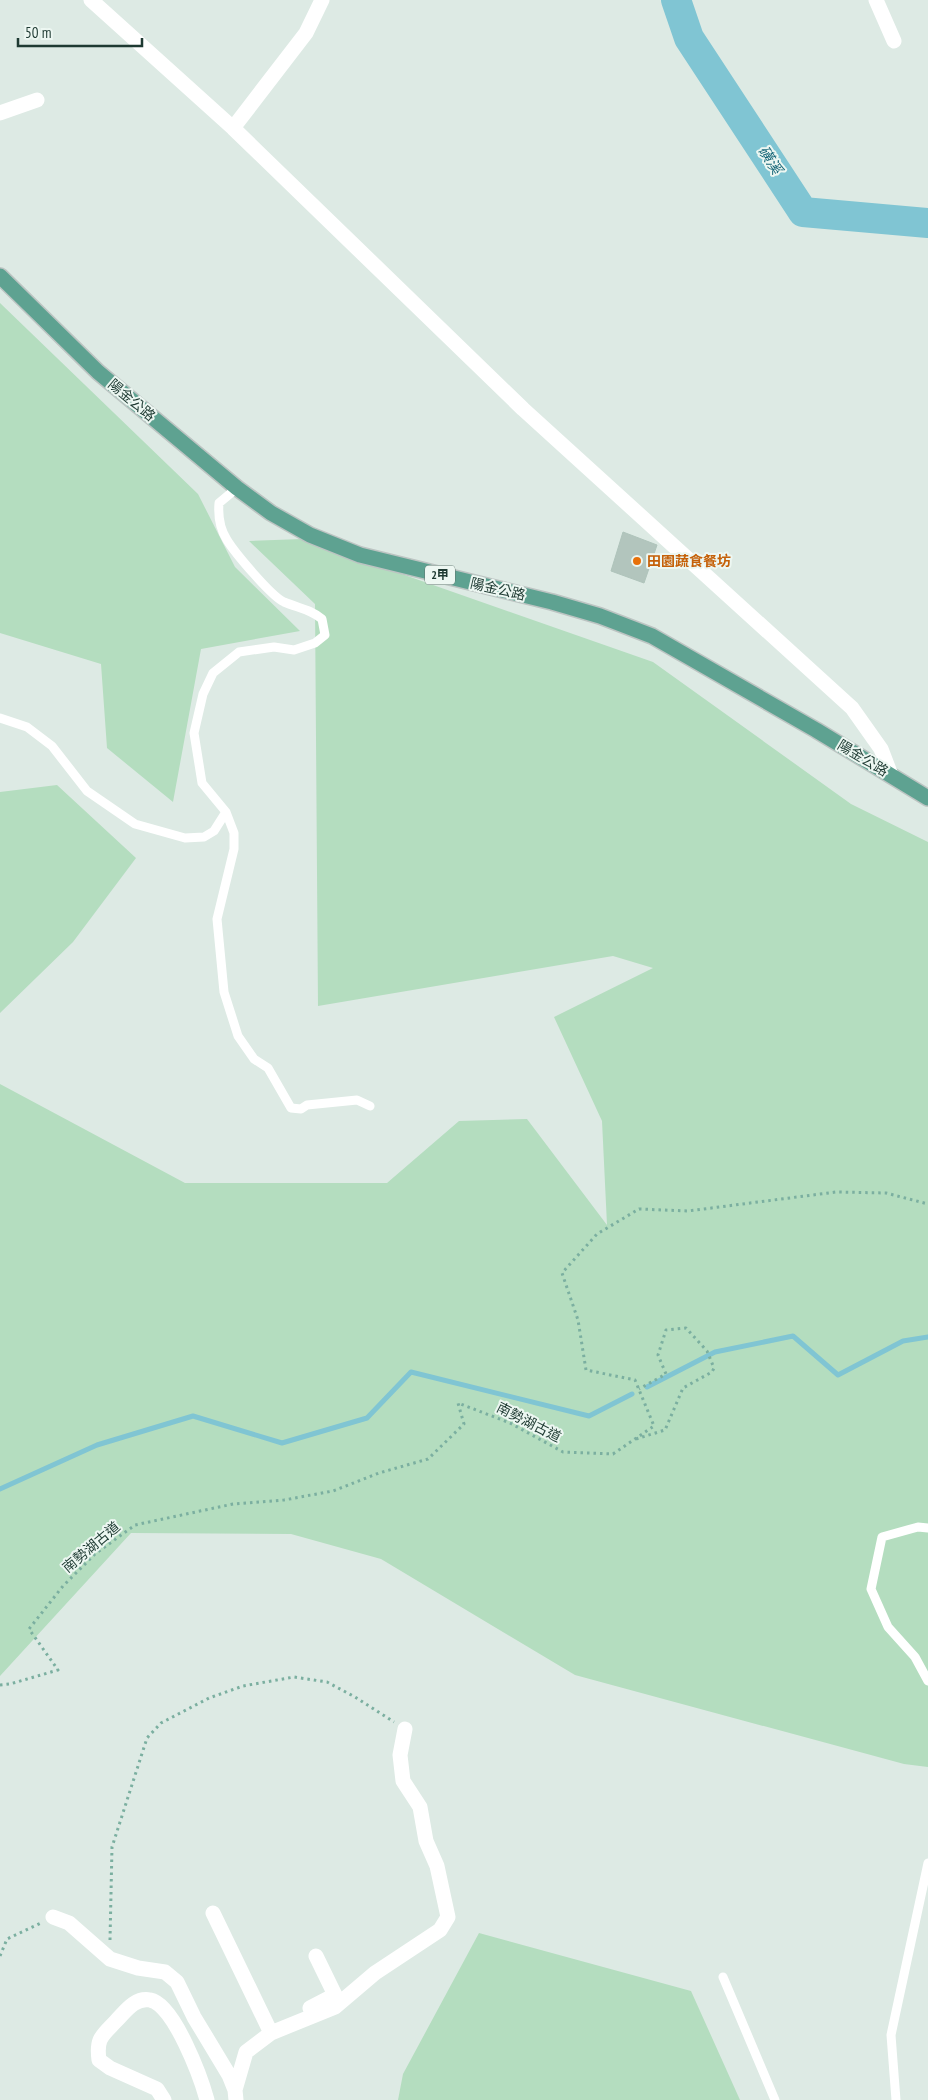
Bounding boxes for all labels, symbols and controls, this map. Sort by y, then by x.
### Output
scale bar [18,15,141,47]
text: 50 m [25,23,51,42]
water label: 磺溪 [754,142,788,179]
street label: 陽金公路 [105,375,159,425]
place label: 田園蔬食餐坊 [647,552,731,570]
marker: 田園蔬食餐坊 [631,555,643,567]
road number: 2甲 [425,566,455,584]
street label: 陽金公路 [469,574,527,604]
street label: 陽金公路 [834,736,892,780]
street label: 南勢湖古道 [494,1398,564,1446]
street label: 南勢湖古道 [58,1518,124,1576]

